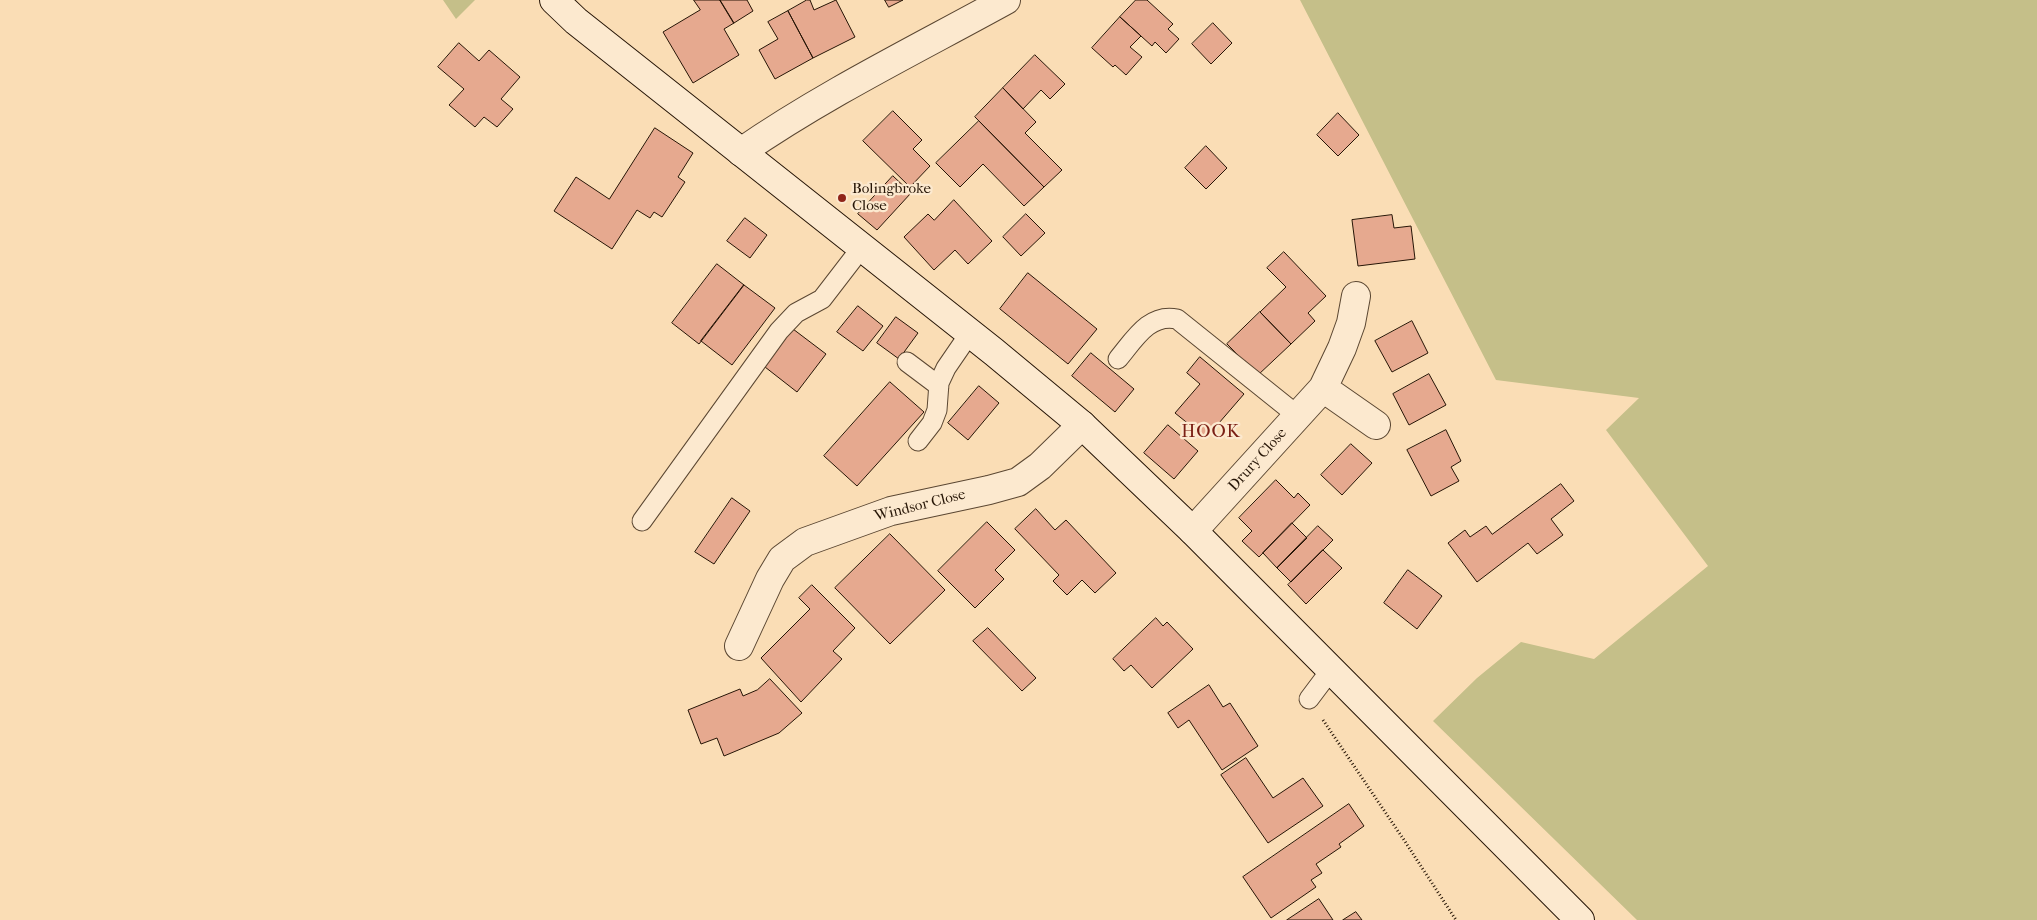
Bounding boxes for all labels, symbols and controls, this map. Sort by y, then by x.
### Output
place label: Bolingbroke Close [852,180,931,215]
marker: Bolingbroke Close [836,192,848,204]
district label: HOOK [1181,422,1241,444]
street label: Drury Close [1225,425,1291,495]
street label: Windsor Close [873,486,967,526]

